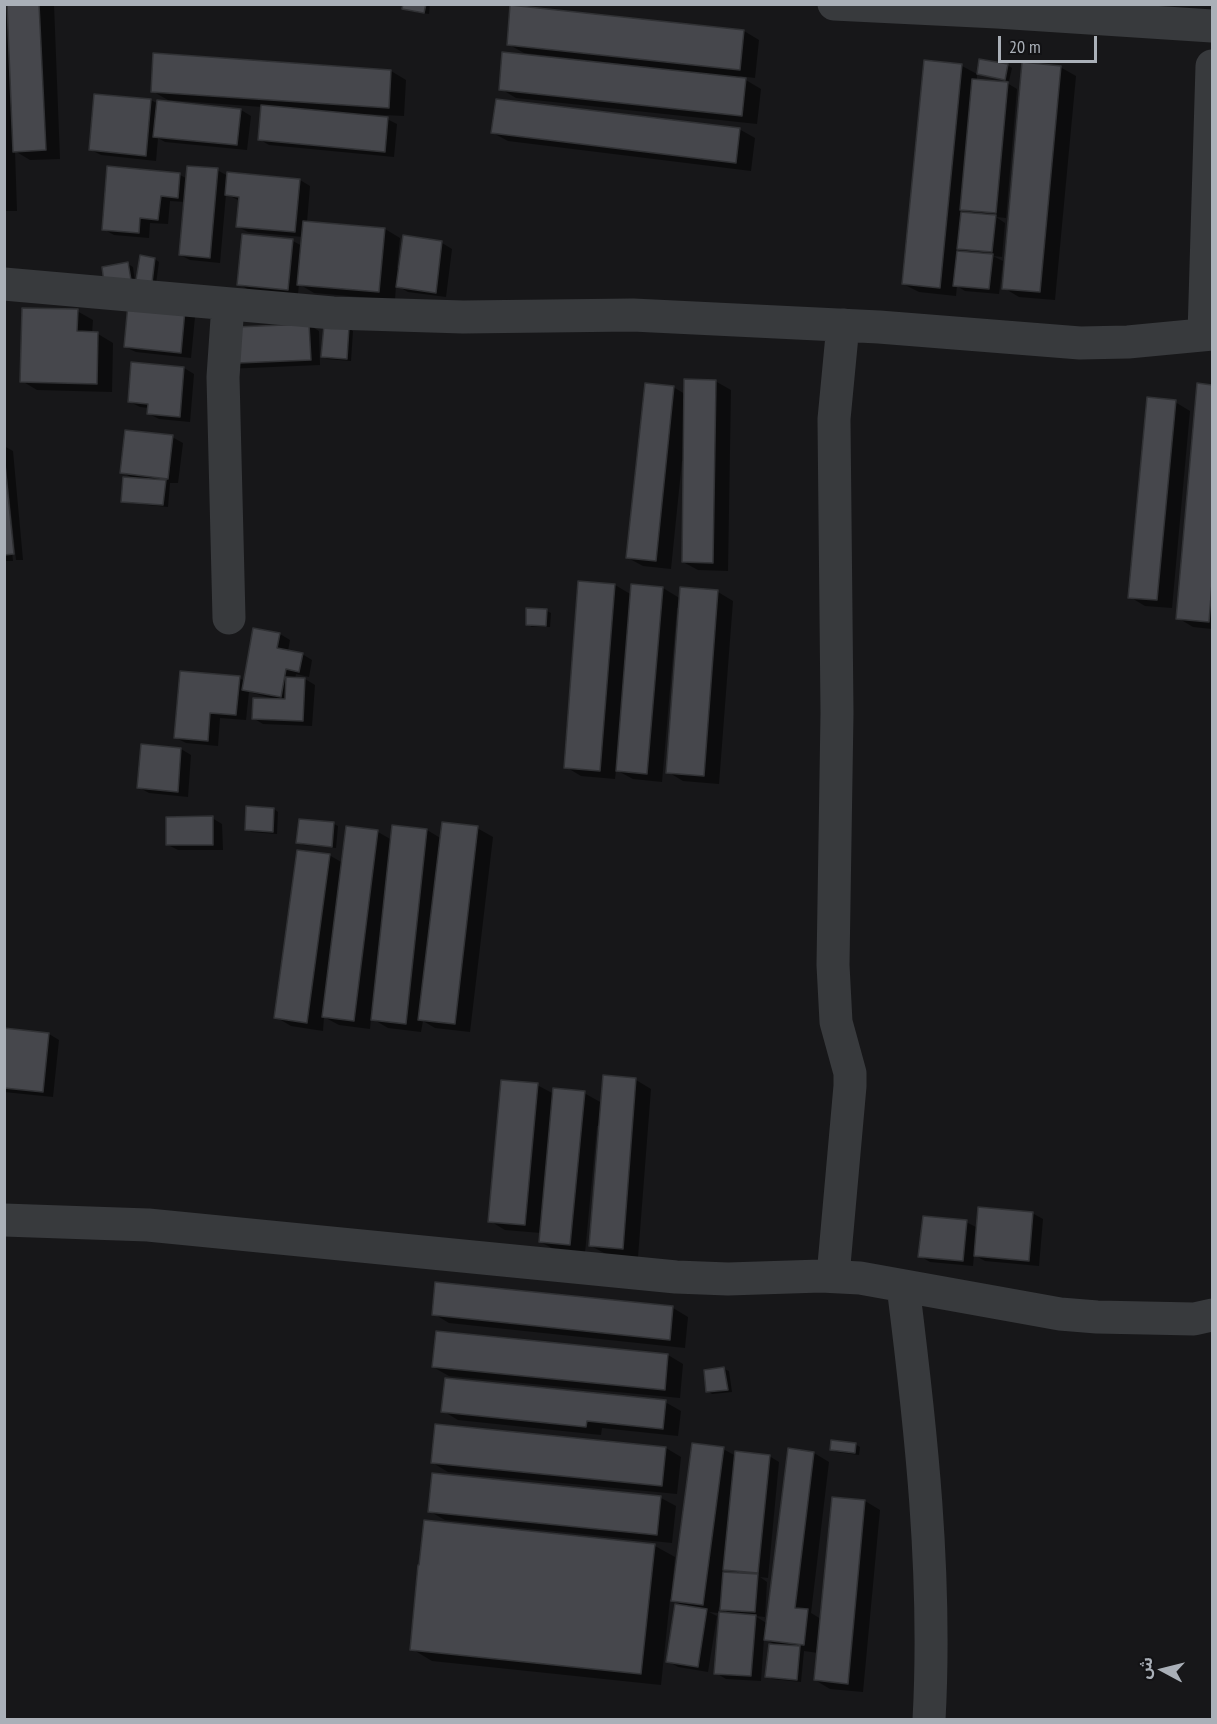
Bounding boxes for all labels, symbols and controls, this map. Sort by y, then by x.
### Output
scale bar [1001,24,1100,62]
text: 20 m [1009,35,1041,58]
north arrow [1133,1640,1193,1700]
text: ش [1134,1656,1156,1680]

